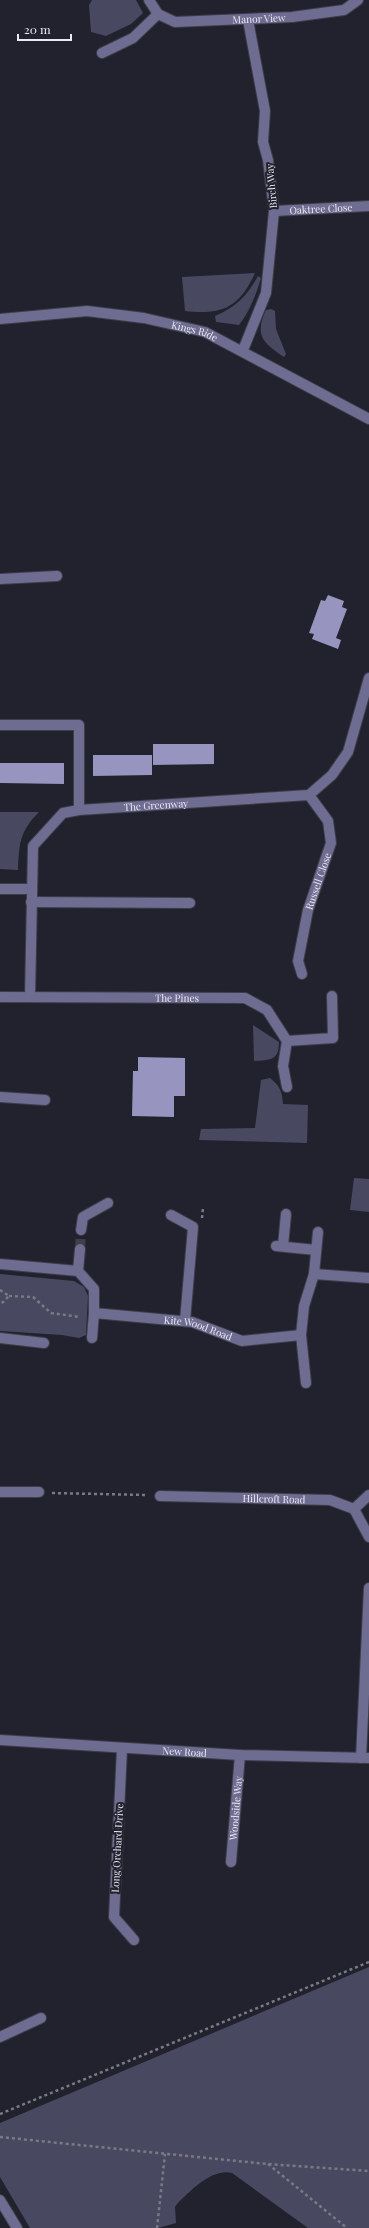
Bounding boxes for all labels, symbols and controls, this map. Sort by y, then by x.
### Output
street label: Manor View [232,10,286,27]
scale bar [18,16,71,42]
text: 20 m [24,21,51,37]
street label: Birch Way [262,163,280,209]
street label: Oaktree Close [289,200,353,217]
street label: Kings Ride [170,317,220,345]
street label: The Greenway [123,796,189,814]
street label: Russell Close [302,851,334,912]
street label: The Pines [155,991,199,1005]
street label: Kite Wood Road [163,1312,234,1344]
street label: Hillcroft Road [242,1491,306,1506]
street label: New Road [162,1743,208,1760]
street label: Woodside Way [226,1776,245,1842]
street label: Long Orchard Drive [108,1803,126,1893]

